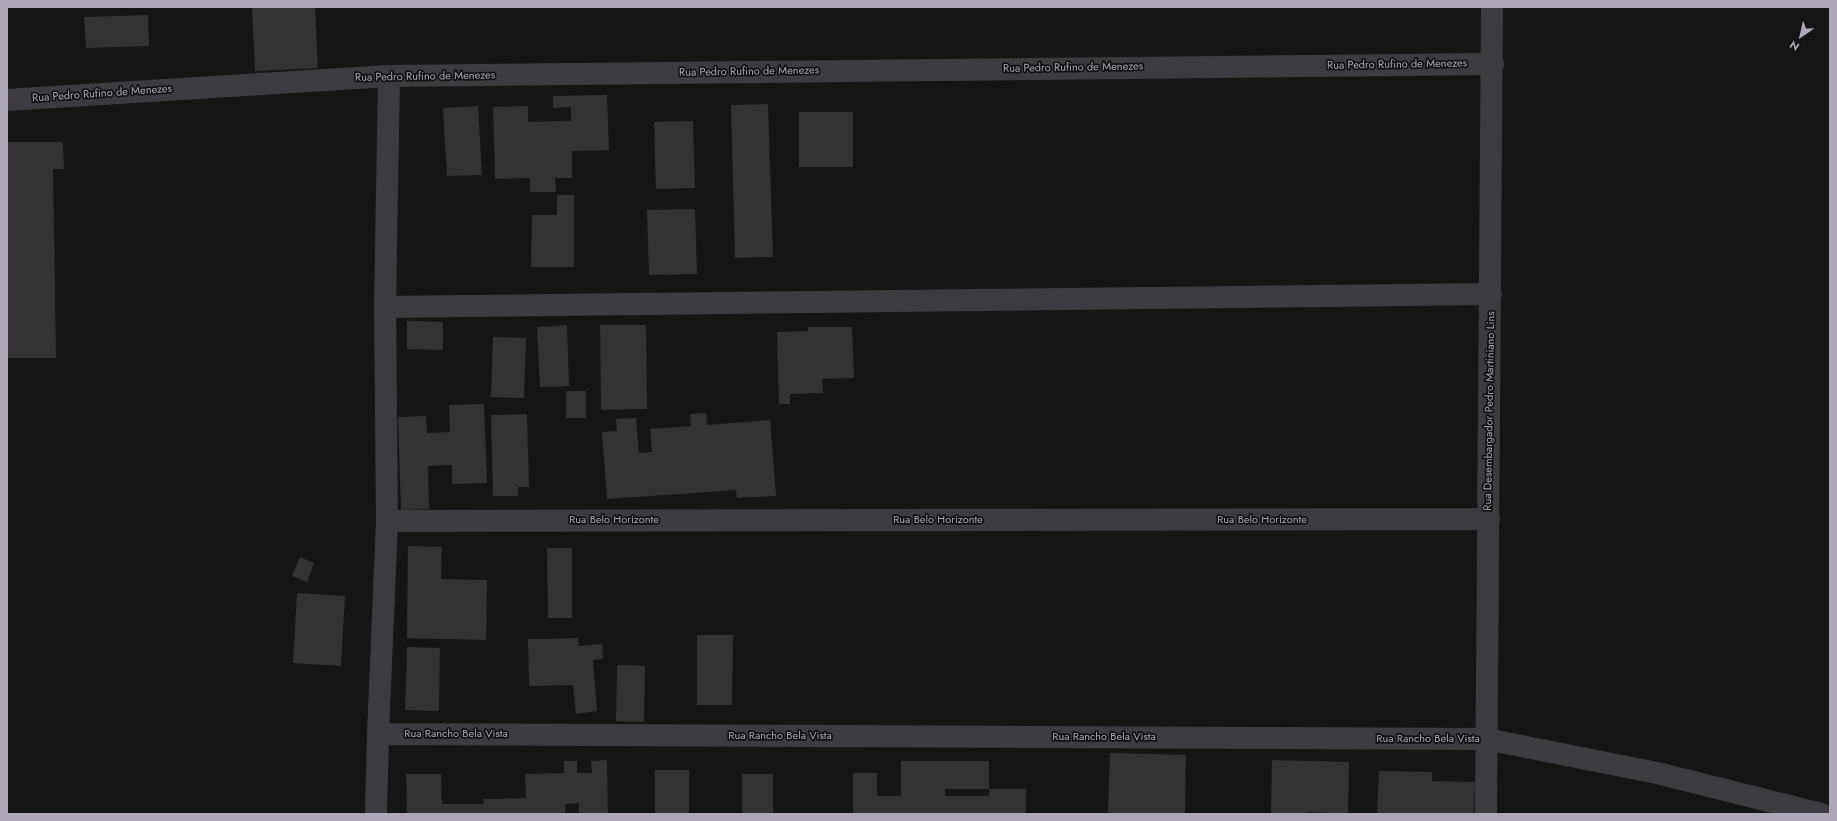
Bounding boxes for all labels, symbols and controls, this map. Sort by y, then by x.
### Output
north arrow [1781,16,1821,56]
text: N [1786,37,1802,55]
street label: Rua Pedro Rufino de Menezes [1327,57,1467,73]
street label: Rua Pedro Rufino de Menezes [1003,60,1143,76]
street label: Rua Pedro Rufino de Menezes [679,64,819,80]
street label: Rua Pedro Rufino de Menezes [355,69,495,85]
street label: Rua Pedro Rufino de Menezes [32,83,172,105]
street label: Rua Desembargador Pedro Martiniano Lins [1482,311,1498,511]
street label: Rua Belo Horizonte [569,513,659,527]
street label: Rua Belo Horizonte [893,513,983,527]
street label: Rua Belo Horizonte [1217,513,1307,527]
street label: Rua Rancho Bela Vista [404,727,508,741]
street label: Rua Rancho Bela Vista [728,729,832,743]
street label: Rua Rancho Bela Vista [1052,730,1156,744]
street label: Rua Rancho Bela Vista [1376,732,1480,746]

